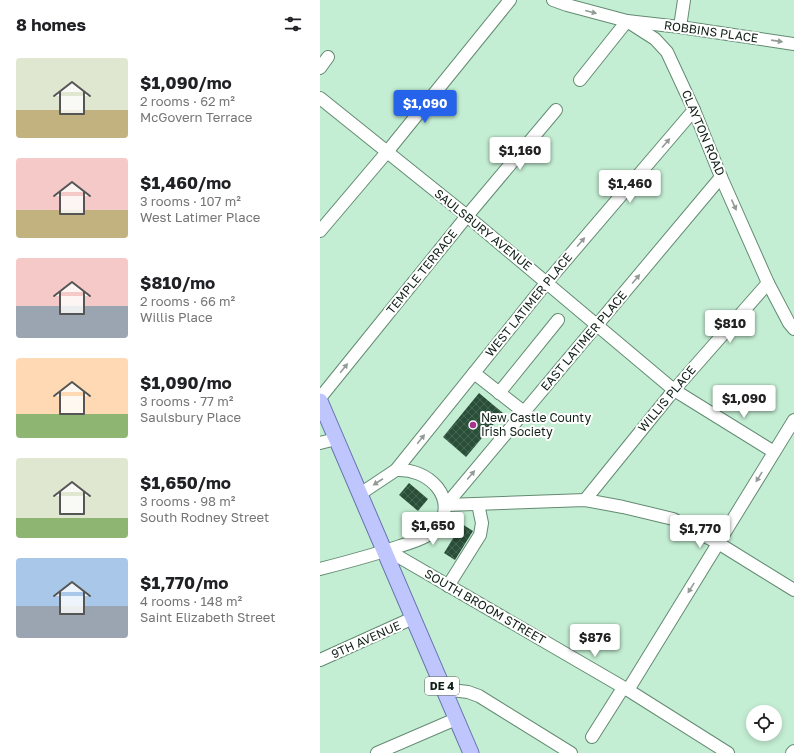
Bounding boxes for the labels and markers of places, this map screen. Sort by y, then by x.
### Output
pin: $1,090 [392,90,458,124]
pin: $1,160 [487,137,553,171]
pin: $1,460 [597,170,663,204]
pin: $810 [706,310,754,344]
pin: $1,090 [711,385,777,419]
place label: New Castle County Irish Society [481,410,591,439]
marker: New Castle County Irish Society [468,420,478,430]
pin: $1,650 [400,512,466,546]
pin: $1,770 [667,515,733,549]
pin: $876 [571,624,619,658]

